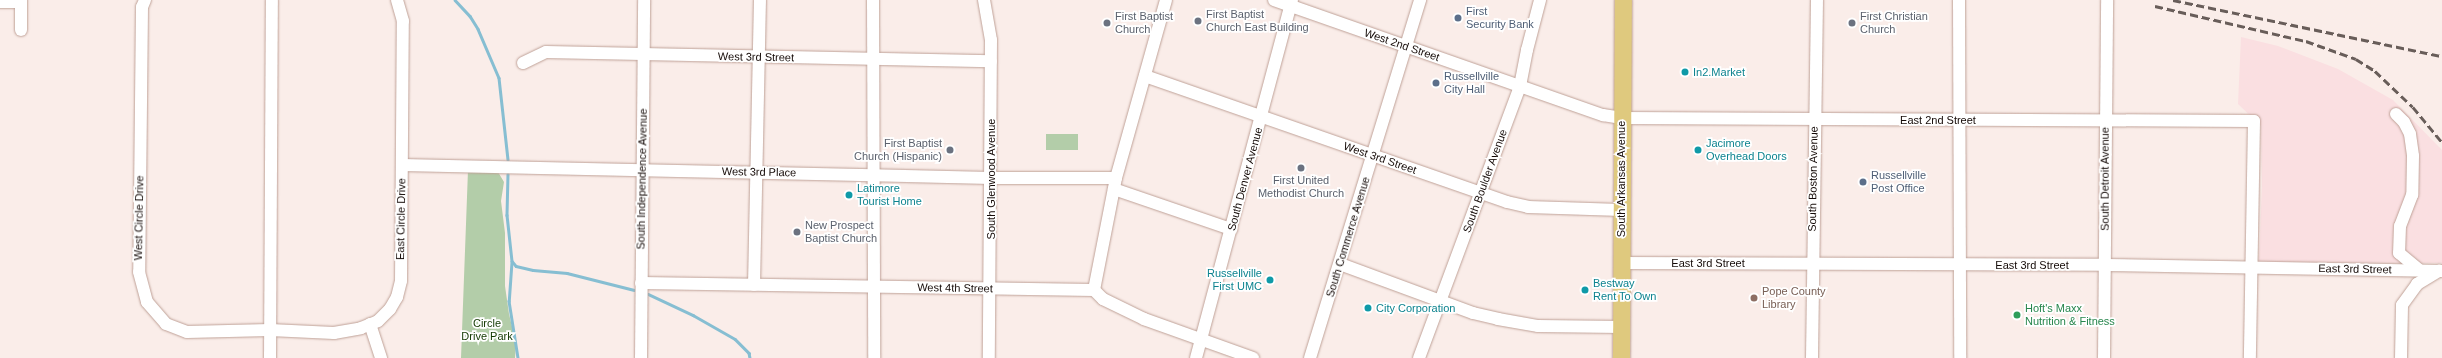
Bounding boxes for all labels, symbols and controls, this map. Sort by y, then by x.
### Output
place label: First Security Bank [1466,5,1534,31]
place label: First Baptist Church East Building [1206,8,1309,34]
place label: First Baptist Church [1115,10,1173,36]
place label: First Christian Church [1860,10,1928,36]
marker: First Security Bank [1453,13,1463,23]
marker: First Baptist Church East Building [1193,16,1203,26]
marker: First Baptist Church [1102,18,1112,28]
marker: First Christian Church [1847,18,1857,28]
street label: West 2nd Street [1363,26,1441,64]
street label: West 3rd Street [718,50,794,64]
place label: In2.Market [1693,65,1745,79]
marker: In2.Market [1680,67,1690,77]
place label: Russellville City Hall [1444,70,1499,96]
marker: Russellville City Hall [1431,78,1441,88]
street label: South Independence Avenue [634,108,650,250]
street label: East 2nd Street [1900,113,1976,127]
street label: South Glenwood Avenue [984,118,998,240]
street label: South Arkansas Avenue [1614,120,1628,238]
street label: South Denver Avenue [1225,125,1265,233]
street label: South Boston Avenue [1805,126,1821,232]
street label: South Boulder Avenue [1460,127,1510,235]
street label: South Detroit Avenue [2098,127,2112,231]
place label: First Baptist Church (Hispanic) [854,137,942,163]
place label: Jacimore Overhead Doors [1706,137,1787,163]
street label: West 3rd Street [1342,139,1418,177]
marker: First Baptist Church (Hispanic) [945,145,955,155]
marker: Jacimore Overhead Doors [1693,145,1703,155]
marker: First United Methodist Church [1296,163,1306,173]
street label: West 3rd Place [722,165,796,179]
place label: Russellville Post Office [1871,169,1926,195]
place label: First United Methodist Church [1258,174,1344,200]
street label: South Commerce Avenue [1323,175,1373,299]
street label: West Circle Drive [132,176,146,260]
marker: Russellville Post Office [1858,177,1868,187]
street label: East Circle Drive [394,178,408,260]
place label: Latimore Tourist Home [857,182,922,208]
marker: Latimore Tourist Home [844,190,854,200]
place label: New Prospect Baptist Church [805,219,877,245]
marker: New Prospect Baptist Church [792,227,802,237]
street label: East 3rd Street [1671,256,1745,270]
street label: East 3rd Street [1995,258,2069,272]
street label: East 3rd Street [2318,262,2392,276]
place label: Russellville First UMC [1207,267,1262,293]
marker: Russellville First UMC [1265,275,1275,285]
place label: Bestway Rent To Own [1593,277,1657,303]
street label: West 4th Street [917,281,993,295]
marker: Bestway Rent To Own [1580,285,1590,295]
place label: Pope County Library [1762,285,1826,311]
marker: Pope County Library [1749,293,1759,303]
place label: City Corporation [1376,301,1455,315]
place label: Hoft's Maxx Nutrition & Fitness [2025,302,2115,328]
marker: City Corporation [1363,303,1373,313]
marker: Hoft's Maxx Nutrition & Fitness [2012,310,2022,320]
park label: Circle Drive Park [461,317,513,343]

